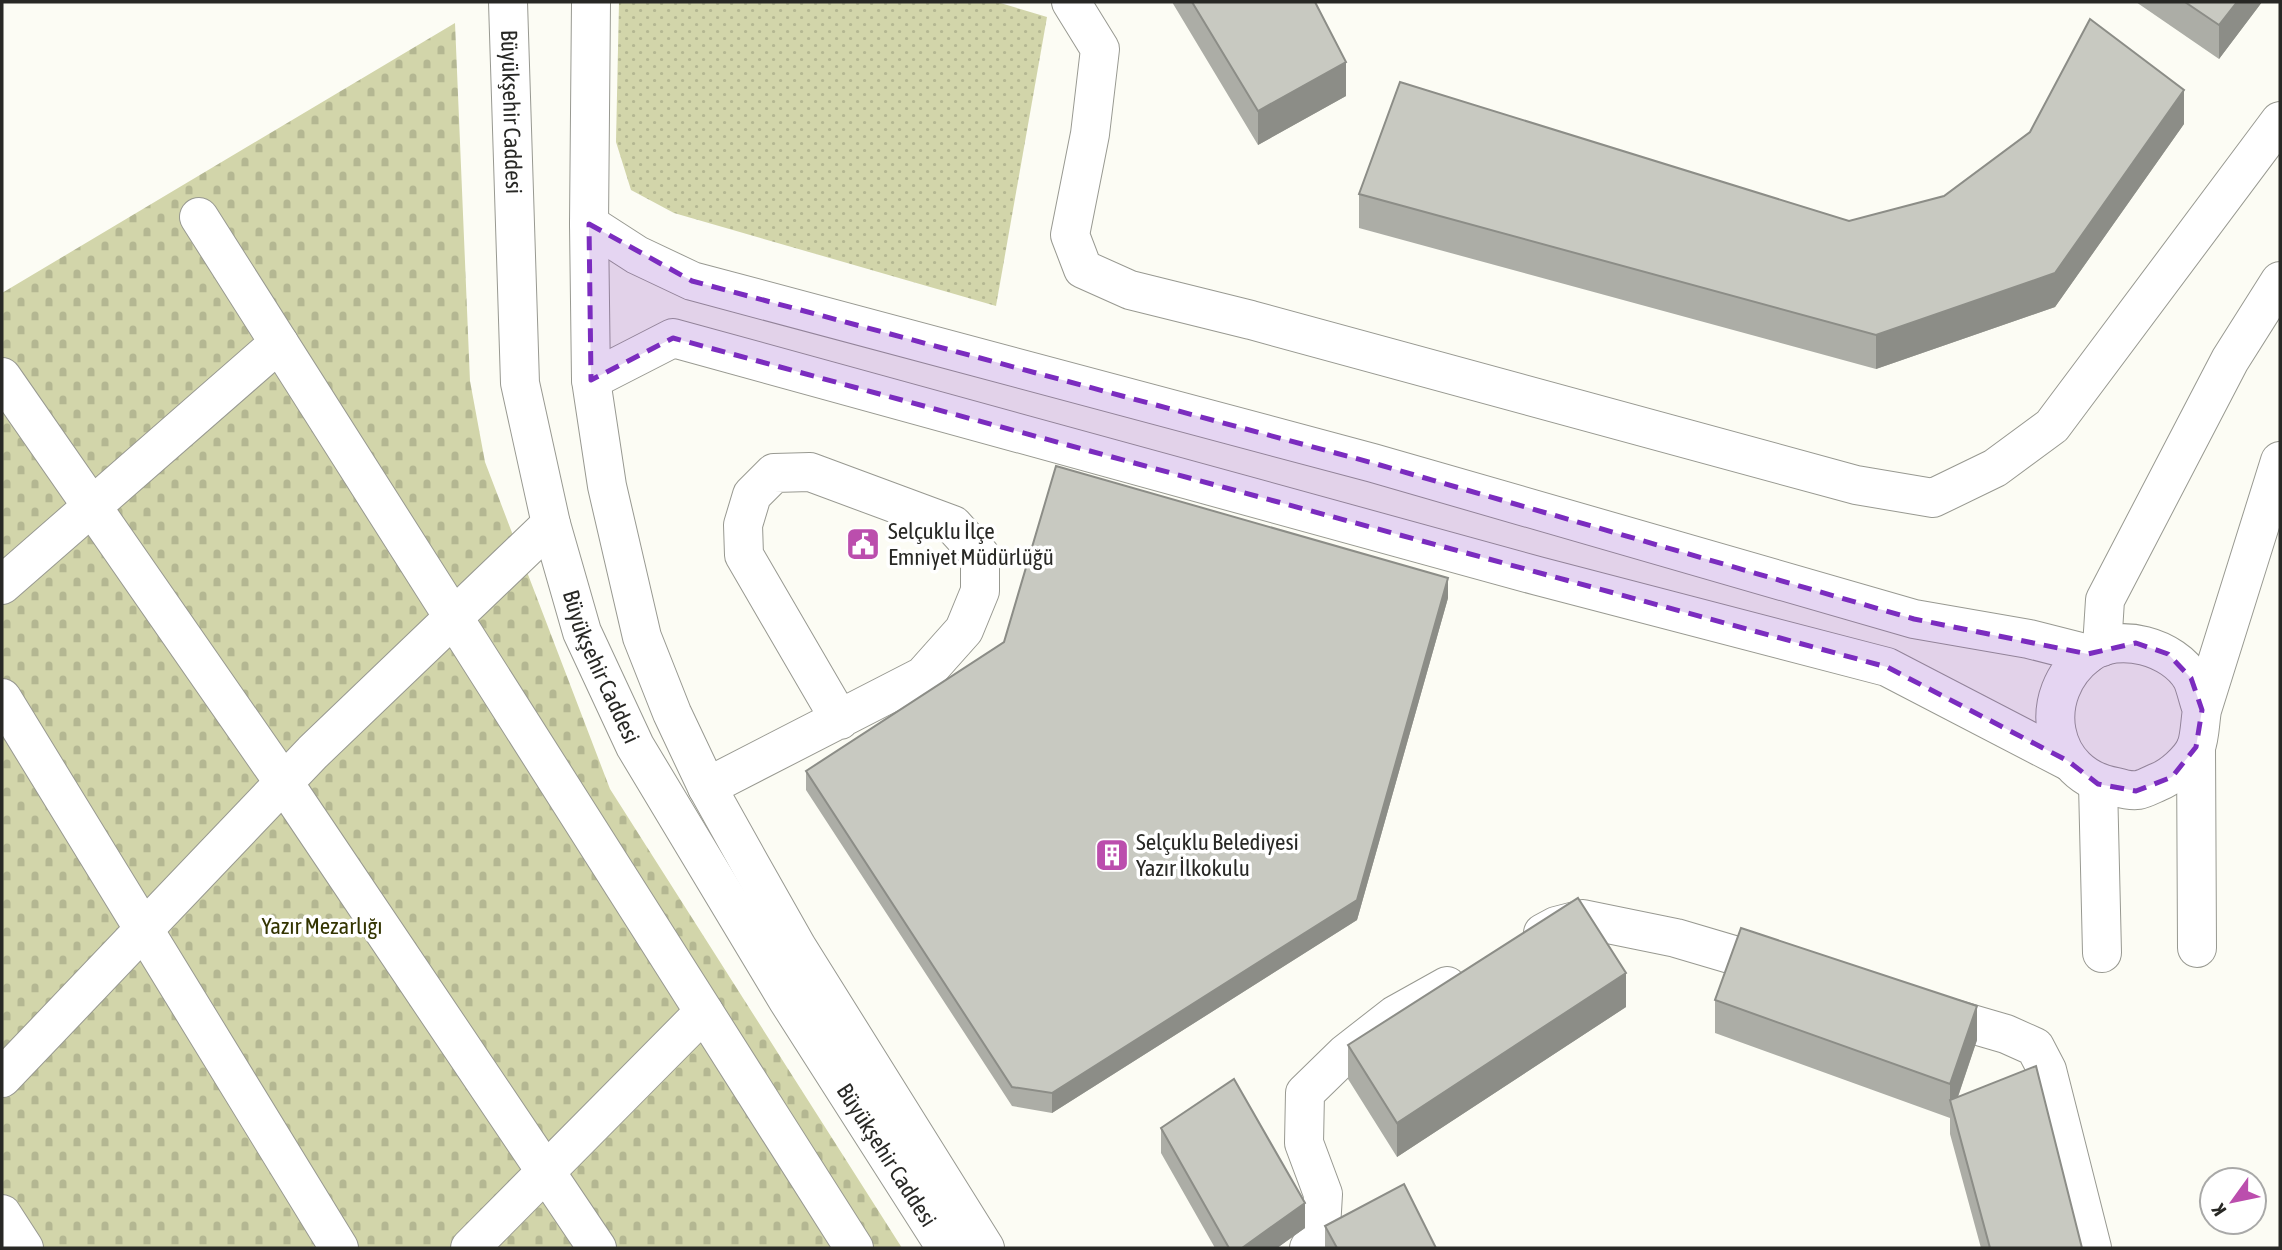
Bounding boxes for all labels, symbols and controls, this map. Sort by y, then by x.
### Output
street label: Büyükşehir Caddesi [496,29,527,195]
place label: Selçuklu İlçe Emniyet Müdürlüğü [888,518,1054,570]
public building icon: Selçuklu İlçe Emniyet Müdürlüğü [844,525,882,563]
street label: Büyükşehir Caddesi [558,587,645,747]
place label: Selçuklu Belediyesi Yazır İlkokulu [1136,829,1299,881]
building icon: Selçuklu Belediyesi Yazır İlkokulu [1093,836,1131,874]
park label: Yazır Mezarlığı [261,913,383,939]
street label: Büyükşehir Caddesi [831,1079,942,1231]
north arrow [2198,1166,2268,1236]
text: K [2207,1200,2231,1220]

